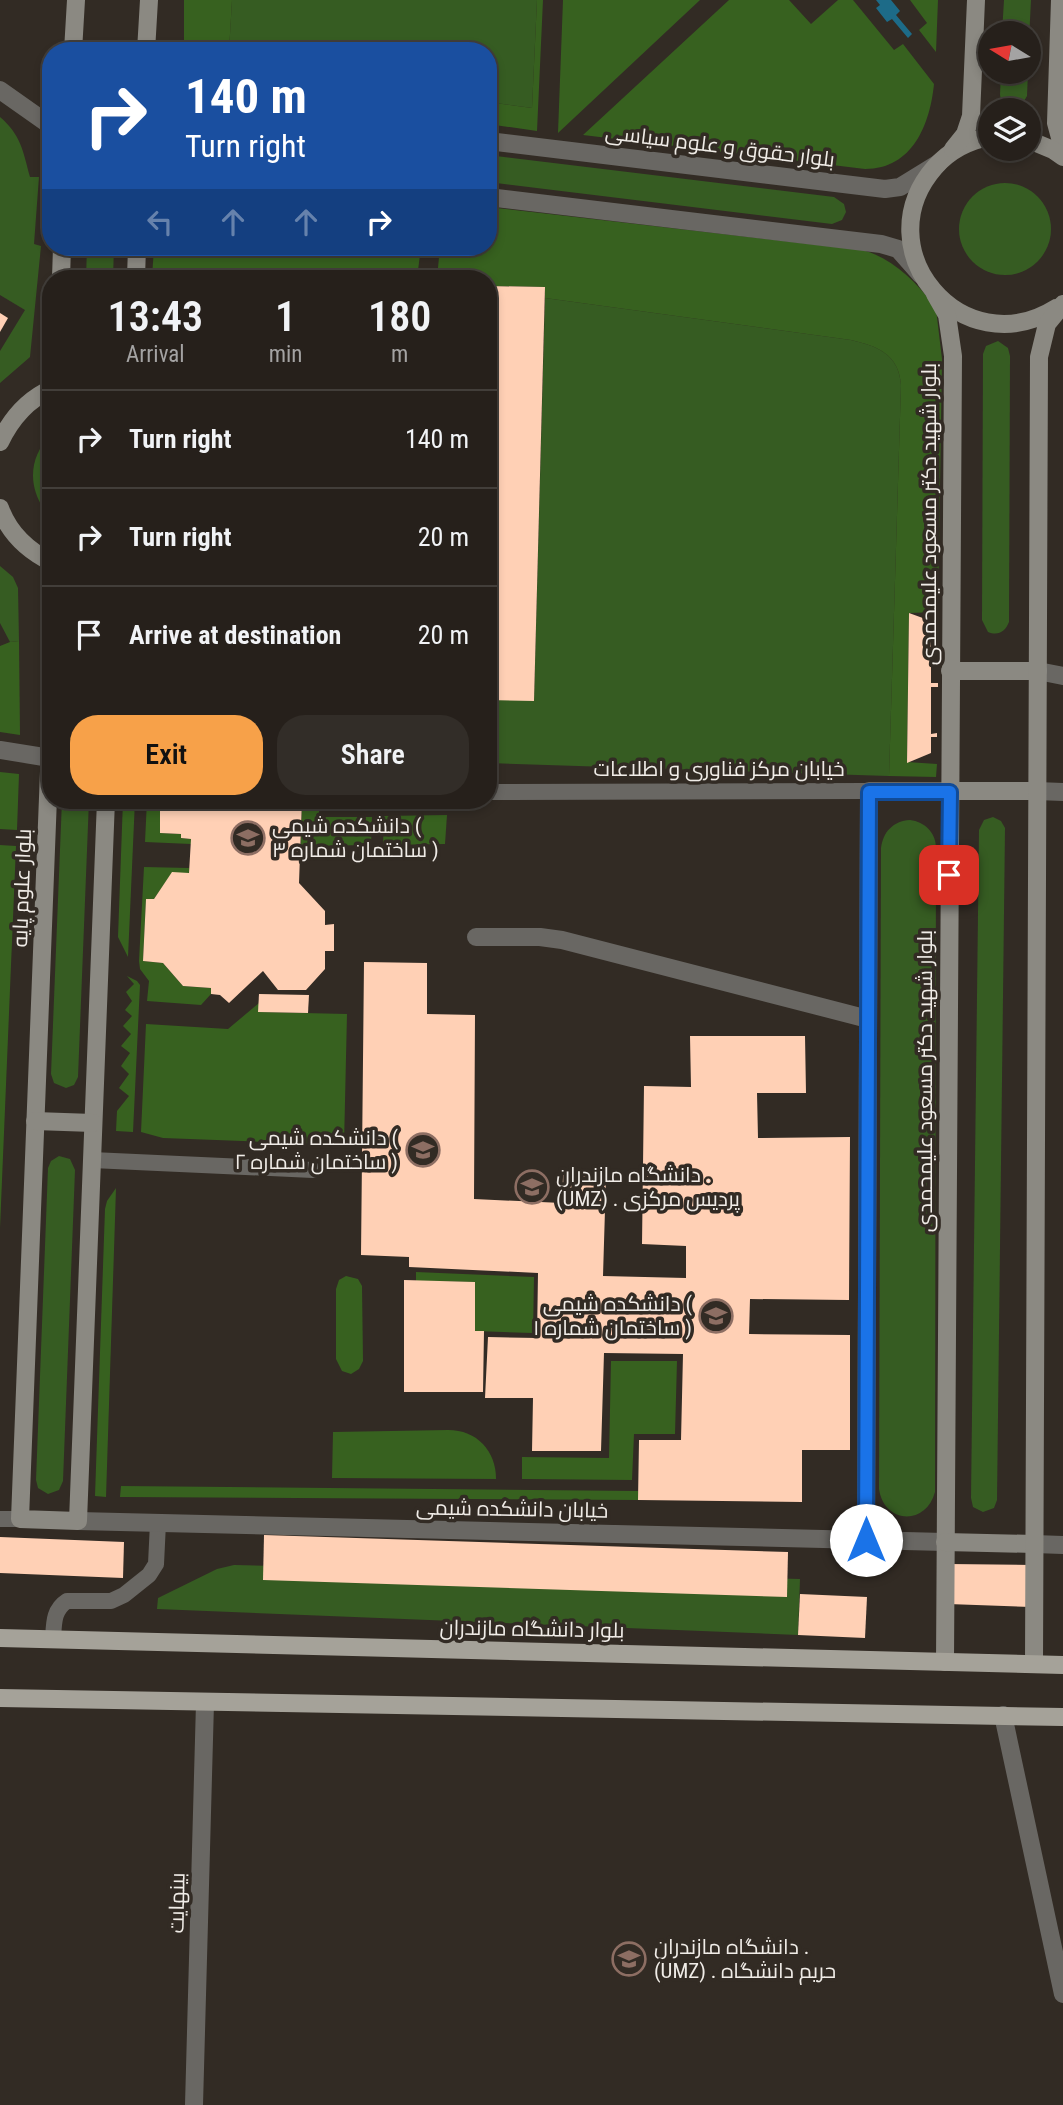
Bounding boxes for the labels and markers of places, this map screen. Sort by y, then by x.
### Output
place label: دانشکده شیمی ( ساختمان شماره ۳ ) [272,814,439,863]
school or university icon: دانشکده شیمی ( ساختمان شماره ۳ ) [229,819,267,857]
pin [919,845,979,905]
place label: دانشکده شیمی ( ساختمان شماره ۲ ) [234,1126,398,1175]
school or university icon: دانشکده شیمی ( ساختمان شماره ۲ ) [404,1131,442,1169]
place label: دانشگاه مازندران . (UMZ) . پردیس مرکزی [556,1163,740,1213]
school or university icon: دانشگاه مازندران . (UMZ) . پردیس مرکزی [513,1168,551,1206]
place label: دانشکده شیمی ( ساختمان شماره ۱ ) [533,1292,692,1341]
school or university icon: دانشکده شیمی ( ساختمان شماره ۱ ) [697,1297,735,1335]
place label: دانشگاه مازندران . (UMZ) . حریم دانشگاه [654,1935,836,1985]
school or university icon: دانشگاه مازندران . (UMZ) . حریم دانشگاه [610,1940,648,1978]

